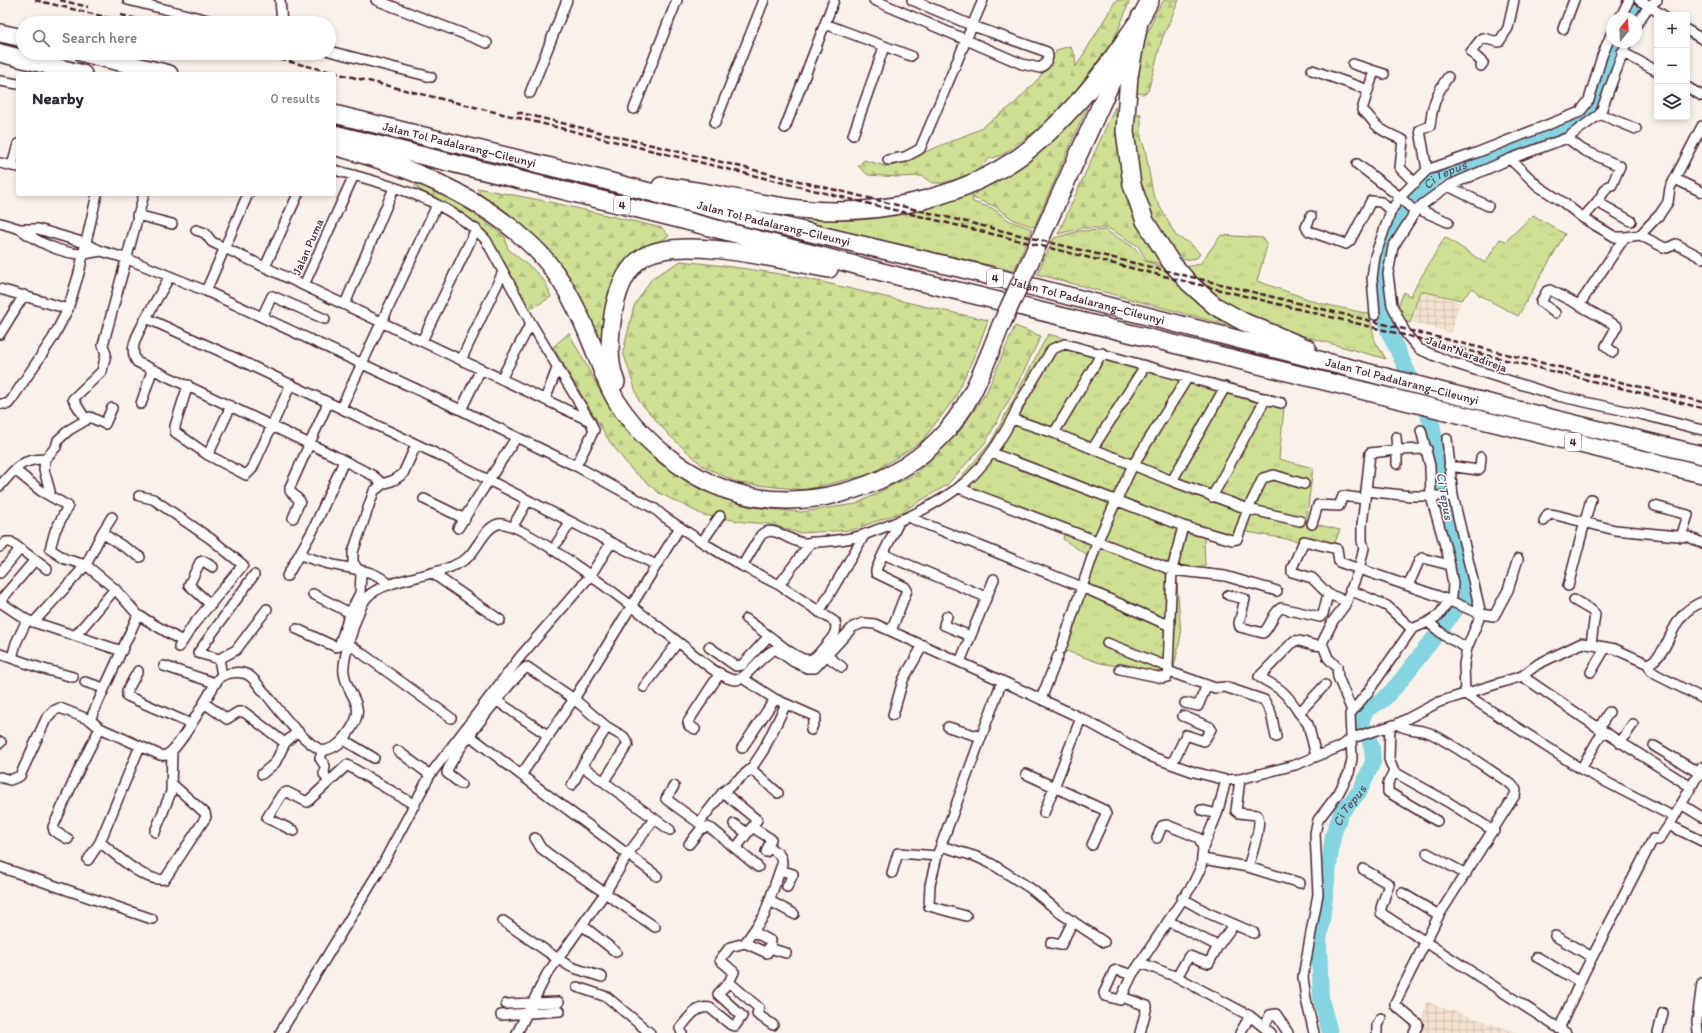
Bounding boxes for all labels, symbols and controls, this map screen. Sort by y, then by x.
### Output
north arrow [1606,12,1642,48]
map controls [1654,12,1690,120]
button: + [1654,12,1690,48]
search box [16,16,336,60]
icon: search [30,27,52,49]
text: Search here [62,29,137,47]
button: − [1654,48,1690,84]
button: layers [1654,84,1690,120]
text: Nearby [32,88,84,108]
text: 0 results [270,91,320,106]
street label: Jalan Tol Padalarang–Cileunyi [381,119,537,170]
water label: Ci Tepus [1419,156,1470,192]
road number: 4 [614,196,630,214]
street label: Jalan Tol Padalarang–Cileunyi [695,198,852,249]
street label: Jalan Puma [289,216,327,277]
road number: 4 [987,269,1003,287]
street label: Jalan Tol Padalarang–Cileunyi [1010,275,1166,327]
street label: Jalan Naradireja [1425,333,1510,375]
street label: Jalan Tol Padalarang–Cileunyi [1324,355,1480,407]
road number: 4 [1565,433,1581,451]
water label: Ci Tepus [1433,471,1457,522]
water label: Ci Tepus [1329,782,1370,828]

